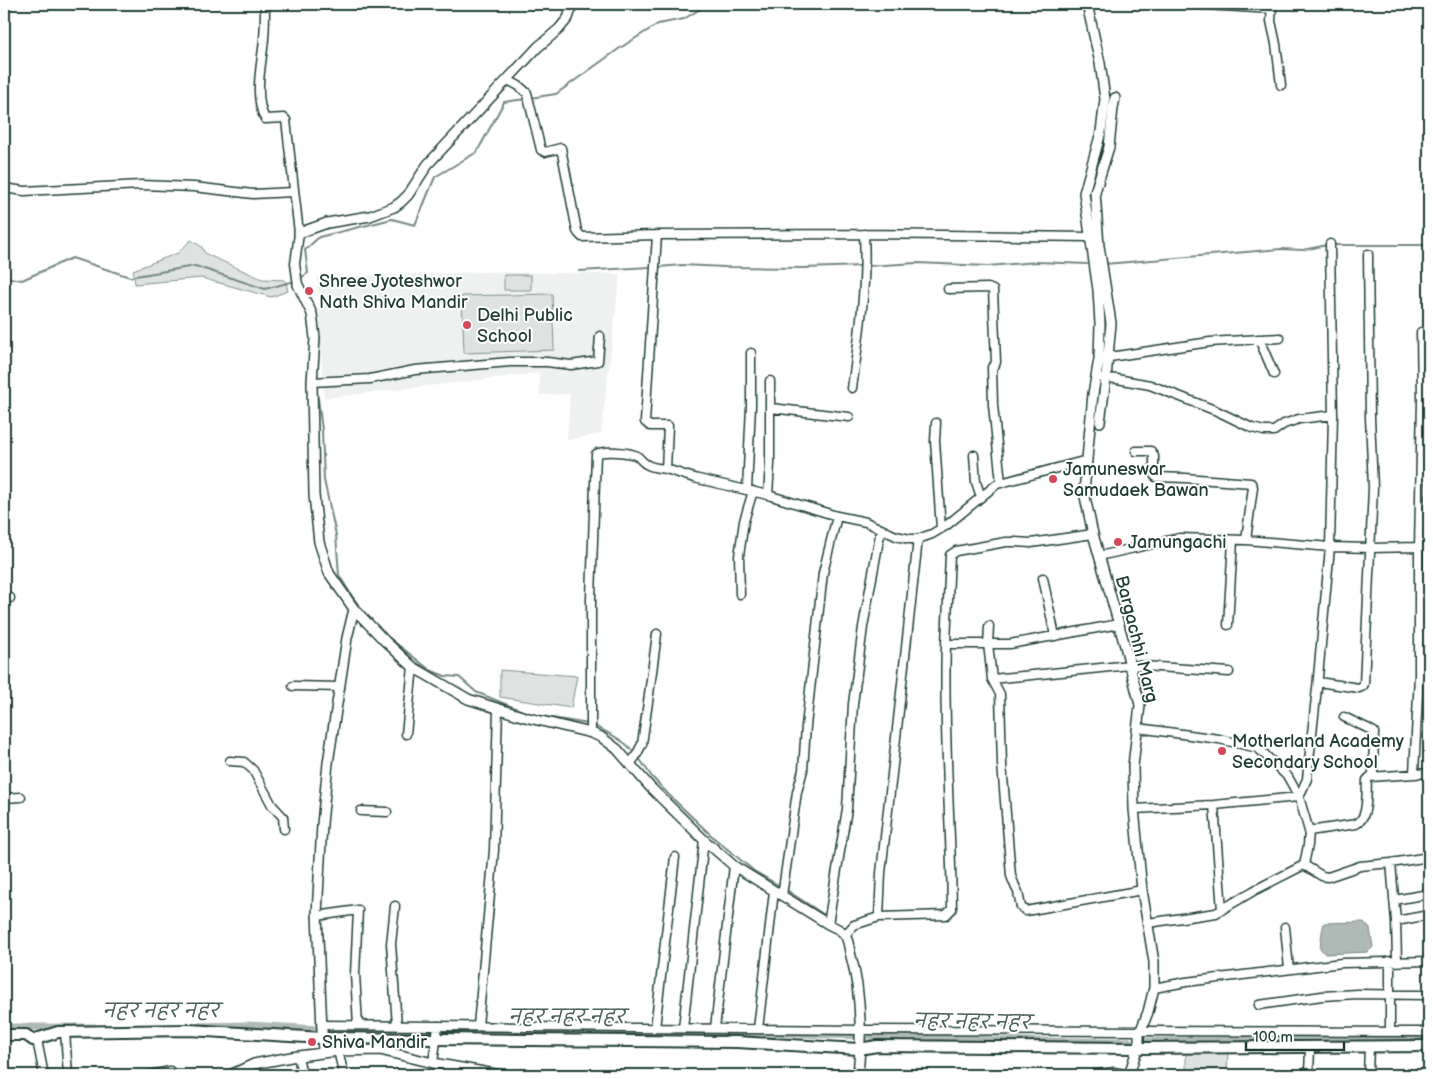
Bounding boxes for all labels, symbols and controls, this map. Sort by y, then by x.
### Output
place label: Shree Jyoteshwor Nath Shiva Mandir [319,271,468,313]
marker: Shree Jyoteshwor Nath Shiva Mandir [303,285,315,297]
place label: Delhi Public School [477,305,573,347]
marker: Delhi Public School [461,319,473,331]
place label: Jamuneswar Samudaek Bawan [1063,459,1209,501]
marker: Jamuneswar Samudaek Bawan [1047,473,1059,485]
place label: Jamungachi [1128,532,1227,553]
marker: Jamungachi [1112,536,1124,548]
street label: Bargachhi Marg [1111,573,1162,705]
place label: Motherland Academy Secondary School [1232,731,1405,773]
marker: Motherland Academy Secondary School [1216,745,1228,757]
water label: नहर नहर नहर [103,1000,224,1023]
water label: नहर नहर नहर [509,1006,630,1029]
water label: नहर नहर नहर [913,1010,1035,1035]
scale bar [1246,1019,1343,1051]
text: 100 m [1253,1028,1293,1047]
place label: Shiva Mandir [322,1032,427,1053]
marker: Shiva Mandir [306,1036,318,1048]

